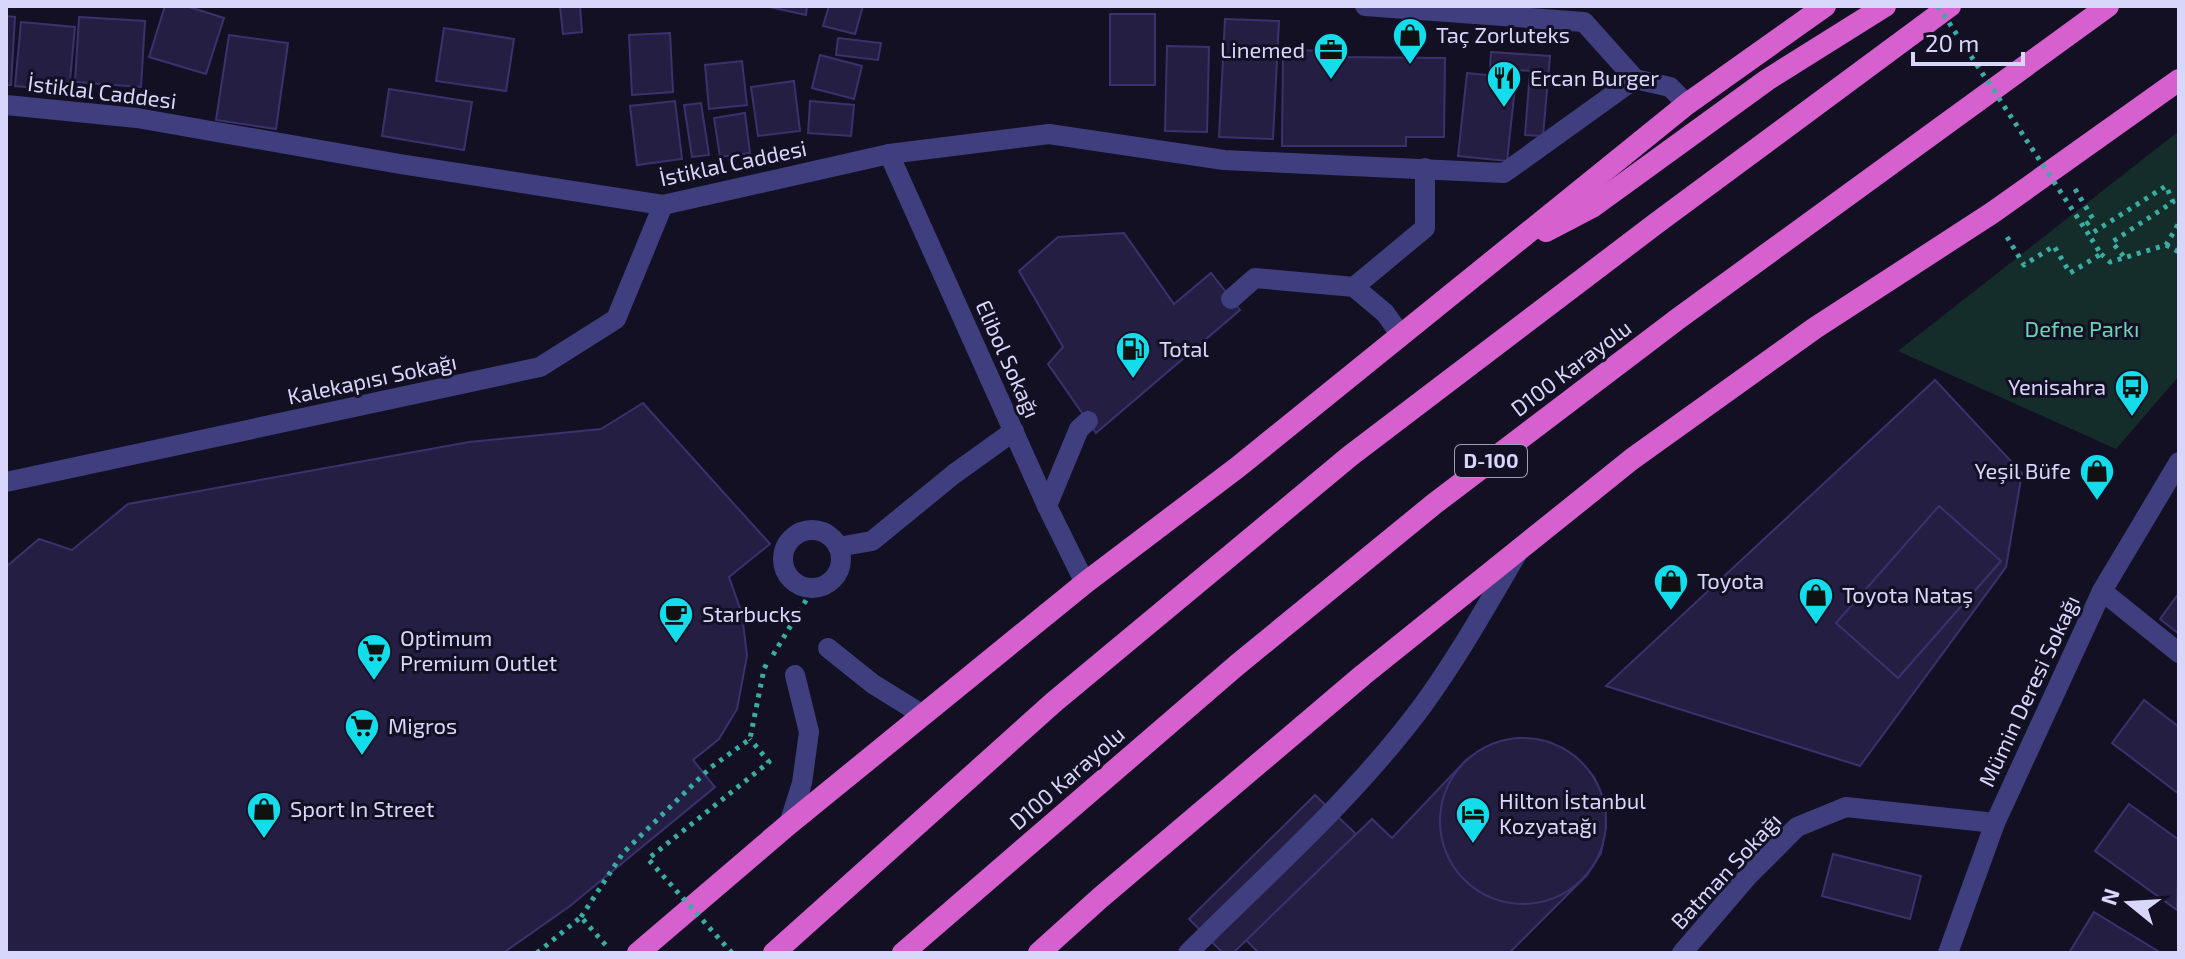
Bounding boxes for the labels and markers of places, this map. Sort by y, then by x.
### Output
shop icon: Taç Zorluteks [1391,16,1429,66]
place label: Taç Zorluteks [1436,21,1570,49]
office icon: Linemed [1312,31,1350,81]
place label: Linemed [1220,36,1305,62]
restaurant icon: Ercan Burger [1485,59,1523,109]
place label: Ercan Burger [1530,64,1659,90]
fuel station icon: Total [1114,330,1152,380]
place label: Total [1159,335,1209,361]
bus stop icon: Yenisahra [2113,368,2151,418]
place label: Yenisahra [2008,373,2106,399]
shop icon: Yeşil Büfe [2078,452,2116,502]
place label: Yeşil Büfe [1974,457,2071,485]
shop icon: Toyota [1652,562,1690,612]
place label: Toyota [1697,567,1764,593]
shop icon: Toyota Nataş [1797,576,1835,626]
place label: Toyota Nataş [1842,581,1973,609]
cafe icon: Starbucks [657,595,695,645]
place label: Starbucks [702,600,802,626]
place label: Optimum Premium Outlet [400,624,557,675]
supermarket icon: Optimum Premium Outlet [355,632,393,682]
supermarket icon: Migros [343,707,381,757]
place label: Migros [388,712,457,738]
place label: Hilton İstanbul Kozyatağı [1499,787,1646,838]
shop icon: Sport In Street [245,790,283,840]
place label: Sport In Street [290,795,434,821]
hotel icon: Hilton İstanbul Kozyatağı [1454,795,1492,845]

